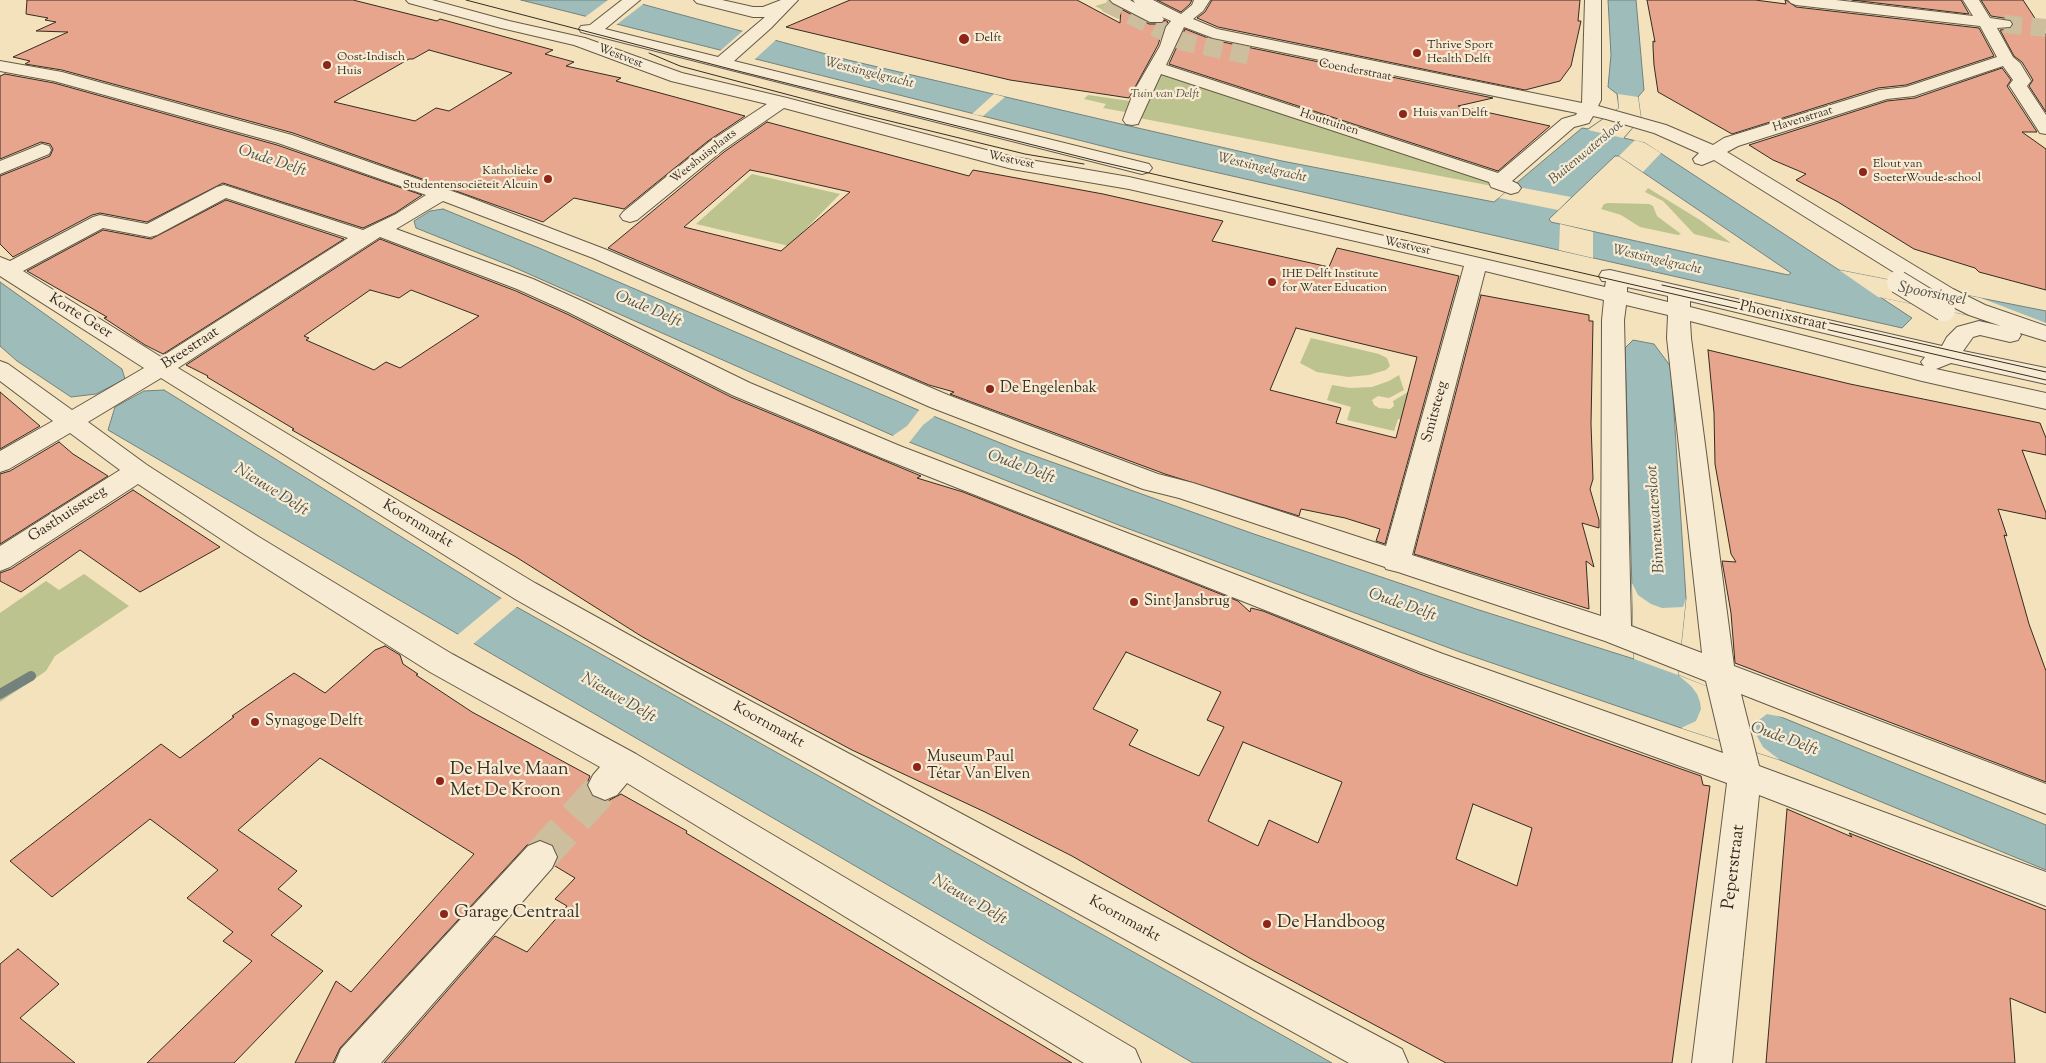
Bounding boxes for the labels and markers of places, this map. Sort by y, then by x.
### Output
marker: Delft [957,32,971,46]
place label: Delft [975,32,1002,46]
place label: Thrive Sport Health Delft [1427,39,1493,67]
marker: Thrive Sport Health Delft [1411,47,1423,59]
place label: Oost-Indisch Huis [337,51,405,79]
marker: Oost-Indisch Huis [321,59,333,71]
place label: Huis van Delft [1413,107,1488,121]
marker: Huis van Delft [1397,108,1409,120]
place label: Elout van SoeterWoude-school [1873,158,1981,186]
place label: Katholieke Studentensociëteit Alcuin [403,165,538,193]
marker: Elout van SoeterWoude-school [1857,166,1869,178]
marker: Katholieke Studentensociëteit Alcuin [542,173,554,185]
place label: IHE Delft Institute for Water Education [1282,268,1387,296]
marker: IHE Delft Institute for Water Education [1266,276,1278,288]
place label: De Engelenbak [1000,380,1097,398]
marker: De Engelenbak [984,383,996,395]
place label: Sint Jansbrug [1144,593,1230,611]
marker: Sint Jansbrug [1128,596,1140,608]
place label: Synagoge Delft [265,713,363,731]
marker: Synagoge Delft [249,716,261,728]
place label: Museum Paul Tétar Van Elven [927,749,1030,784]
place label: De Halve Maan Met De Kroon [450,760,569,802]
marker: Museum Paul Tétar Van Elven [911,761,923,773]
marker: De Halve Maan Met De Kroon [434,775,446,787]
place label: Garage Centraal [454,903,580,925]
marker: Garage Centraal [438,908,450,920]
place label: De Handboog [1277,913,1385,935]
marker: De Handboog [1261,918,1273,930]

